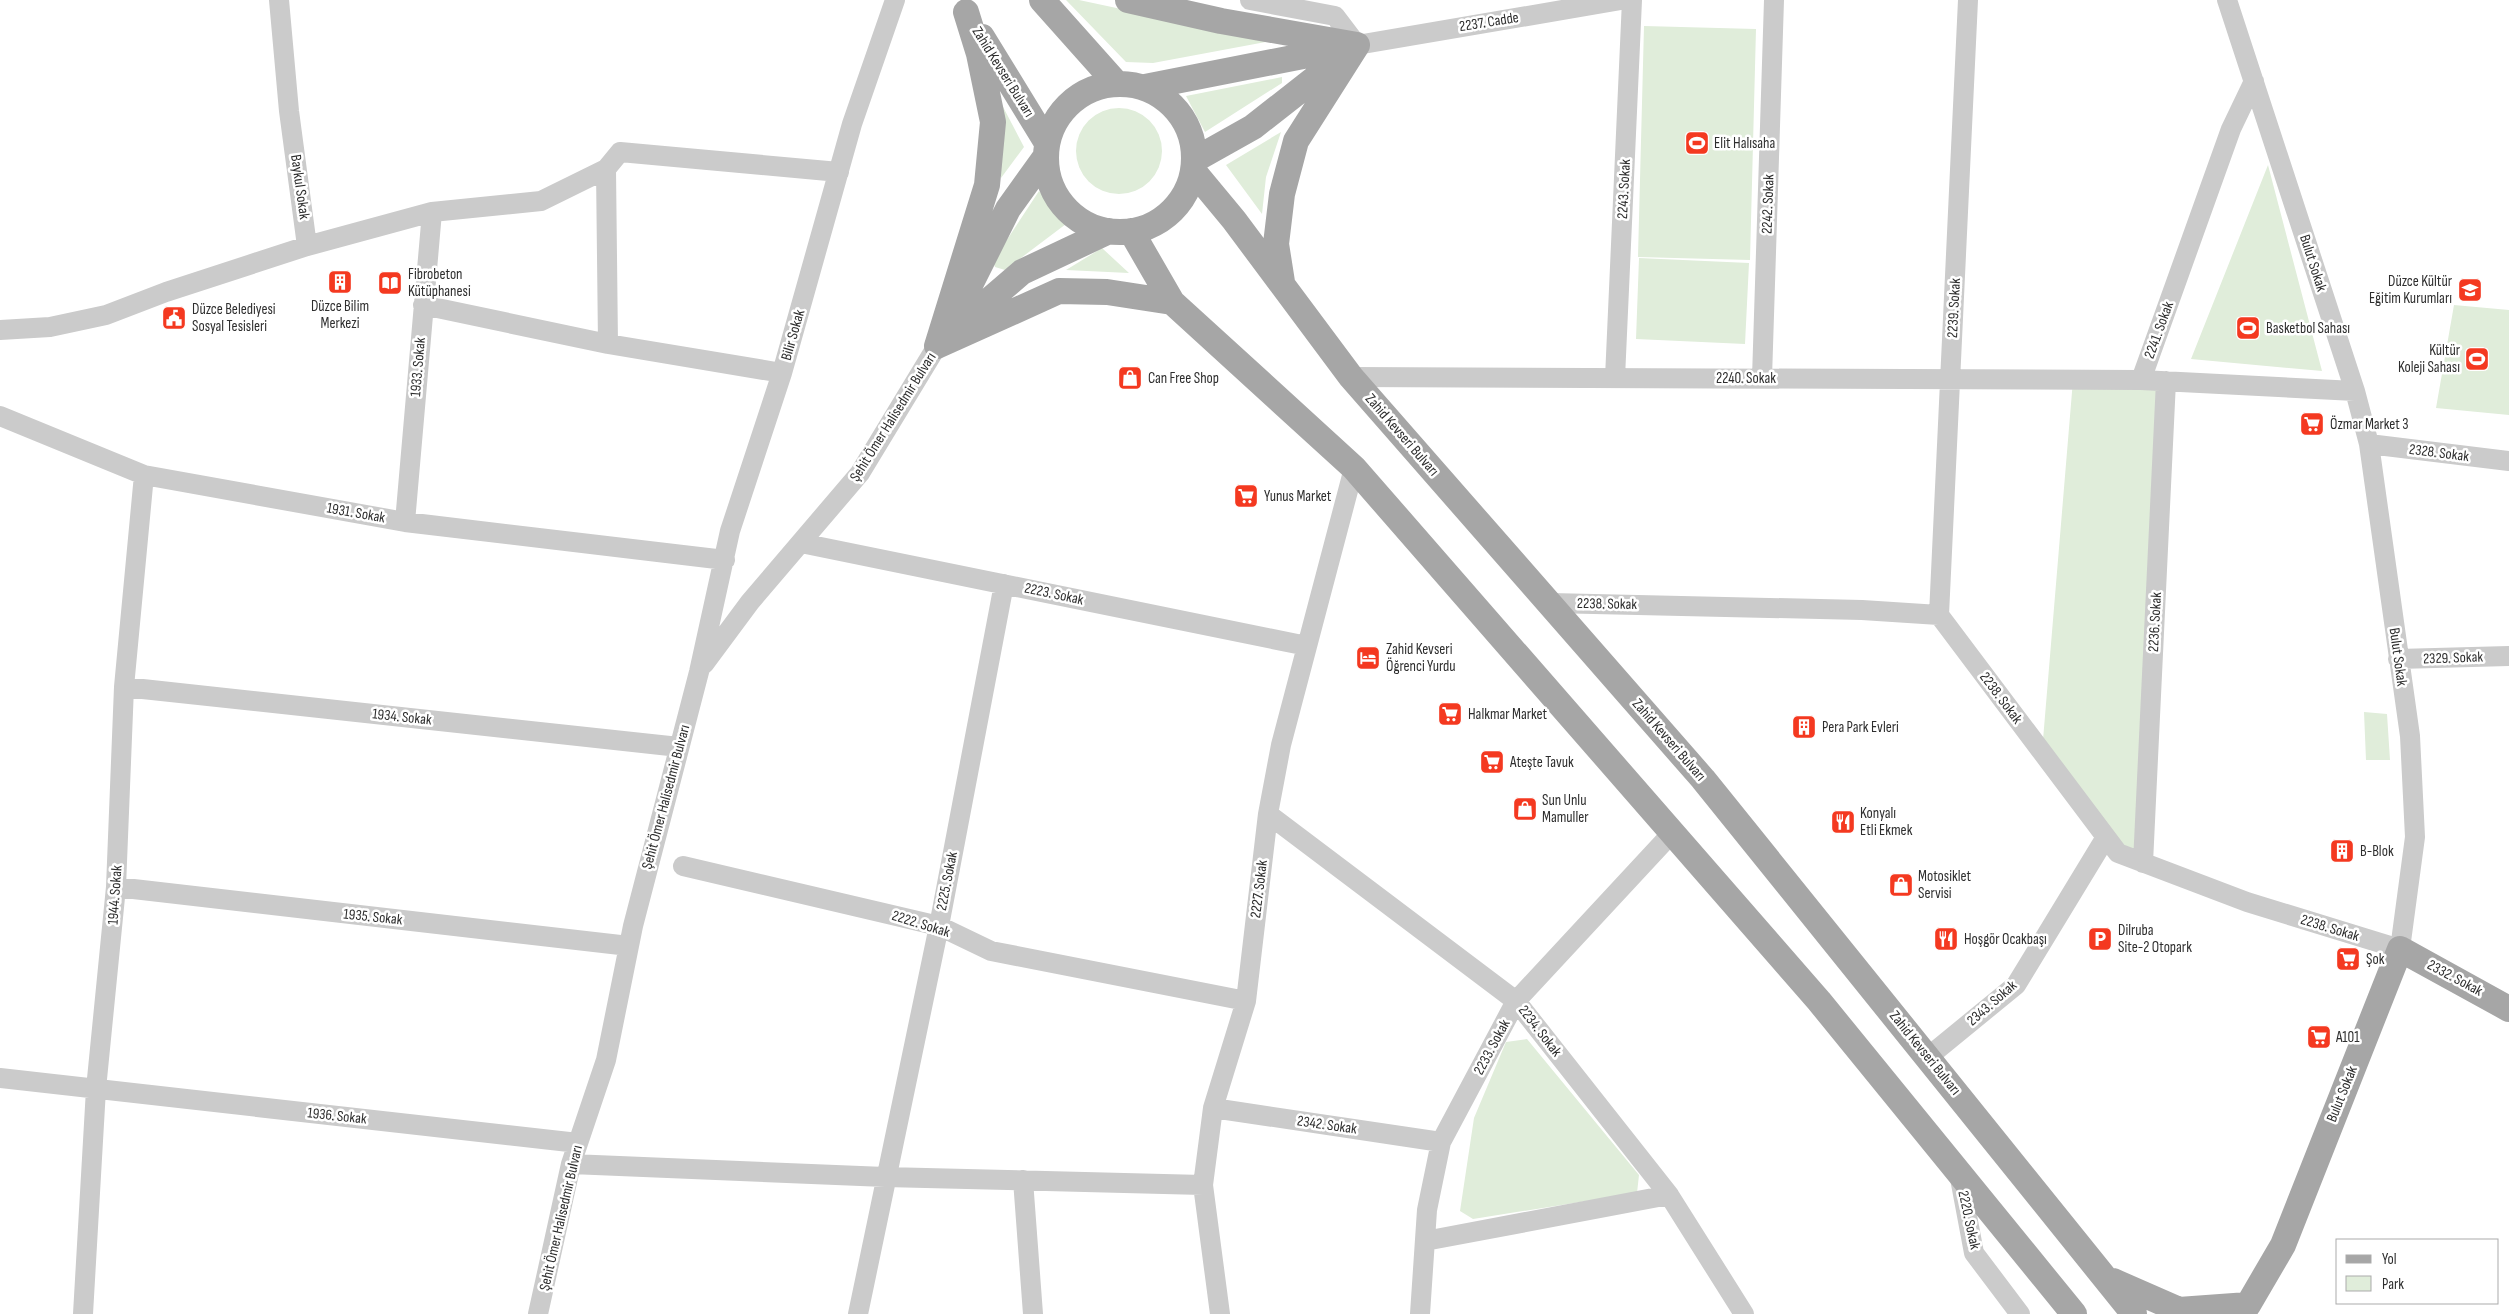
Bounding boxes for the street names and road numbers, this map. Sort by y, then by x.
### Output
street label: 2237. Cadde [1458,8,1520,36]
street label: Zahid Kevseri Bulvarı [968,23,1038,121]
street label: Baykul Sokak [286,153,314,221]
street label: 2243. Sokak [1613,158,1635,219]
street label: 2242. Sokak [1757,173,1779,234]
street label: Bulut Sokak [2295,232,2331,294]
street label: 2239. Sokak [1943,277,1965,338]
street label: 2241. Sokak [2140,299,2178,361]
street label: Bilir Sokak [777,307,809,363]
street label: 1933. Sokak [406,336,430,398]
street label: Şehit Ömer Halisedmir Bulvarı [846,349,940,485]
street label: 2240. Sokak [1716,369,1776,388]
street label: Zahid Kevseri Bulvarı [1361,390,1443,480]
street label: 2328. Sokak [2408,440,2470,466]
street label: 1931. Sokak [325,499,387,528]
street label: 2223. Sokak [1023,578,1086,610]
street label: 2236. Sokak [2144,591,2166,652]
street label: 2238. Sokak [1577,594,1638,614]
street label: Bulut Sokak [2384,627,2412,688]
street label: 2329. Sokak [2423,647,2484,669]
street label: 2238. Sokak [1975,668,2027,728]
street label: Zahid Kevseri Bulvarı [1628,695,1710,785]
street label: 1934. Sokak [371,704,433,730]
street label: Şehit Ömer Halisedmir Bulvarı [638,723,694,871]
street label: 2225. Sokak [932,850,962,912]
street label: 2227. Sokak [1246,859,1272,919]
street label: 1944. Sokak [103,864,127,925]
street label: 1935. Sokak [343,904,404,930]
street label: 2222. Sokak [890,906,953,942]
street label: 2238. Sokak [2298,910,2362,946]
street label: 2332. Sokak [2424,956,2486,1001]
street label: 2343. Sokak [1963,976,2021,1030]
street label: 2234. Sokak [1514,1001,1566,1061]
street label: Zahid Kevseri Bulvarı [1885,1007,1965,1099]
street label: 2233. Sokak [1470,1016,1515,1078]
street label: Bulut Sokak [2322,1063,2362,1125]
street label: 1936. Sokak [306,1103,368,1129]
street label: 2342. Sokak [1296,1111,1358,1139]
street label: Şehit Ömer Halisedmir Bulvarı [535,1143,587,1293]
street label: 2220. Sokak [1953,1189,1985,1252]

